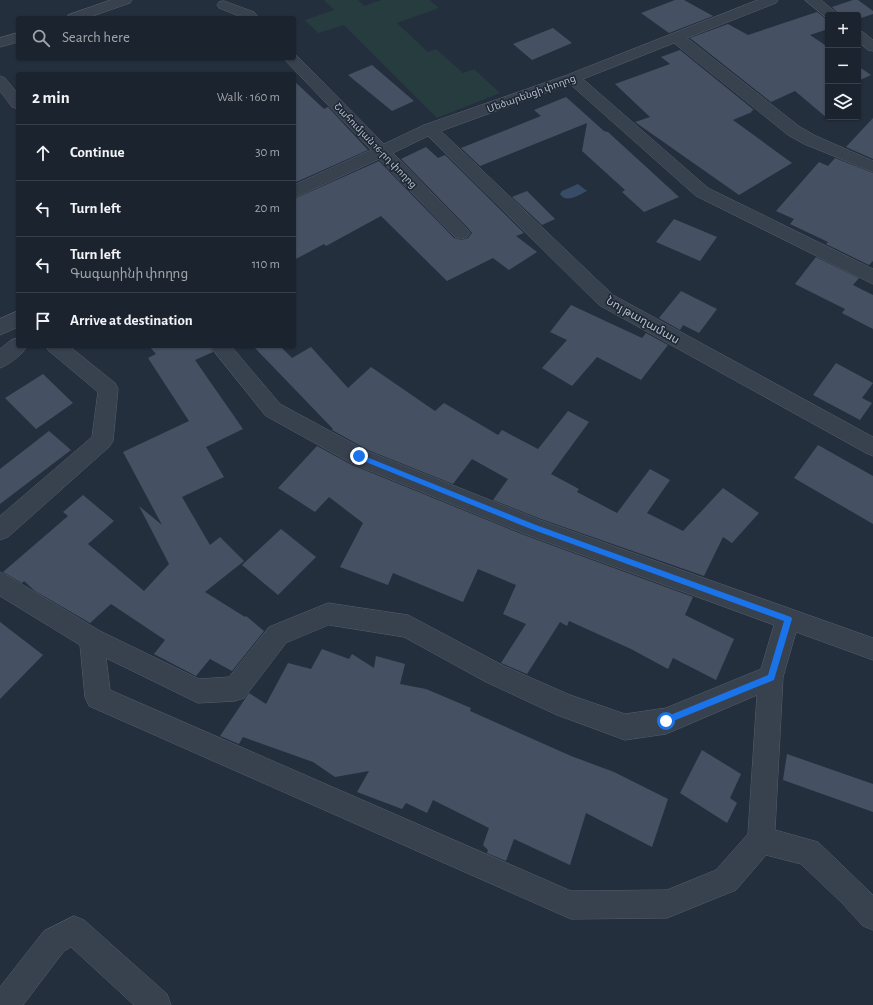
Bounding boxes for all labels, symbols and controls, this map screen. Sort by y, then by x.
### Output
map controls [825,12,861,120]
button: + [825,12,861,48]
search box [16,16,296,60]
icon: search [30,27,52,49]
text: Search here [62,30,130,45]
button: − [825,48,861,84]
street label: Մեծարենցի փողոց [486,73,577,115]
button: layers [825,84,861,120]
text: 2 min [32,89,70,106]
text: Walk · 160 m [217,91,280,104]
street label: Շահումյան 16-րդ փողոց [332,101,419,190]
icon: ahead [32,142,54,164]
text: Continue [70,145,125,160]
text: 30 m [255,146,280,159]
icon: left [32,198,54,220]
text: Turn left [70,201,121,216]
text: 20 m [255,202,280,215]
text: Turn left [70,247,121,262]
icon: left [32,254,54,276]
text: 110 m [252,258,280,271]
text: Գագարինի փողոց [70,268,188,281]
street label: Նոյ թաղամաս [604,294,682,347]
icon: arrive [32,310,54,332]
text: Arrive at destination [70,313,193,328]
route end [350,447,368,465]
route start [657,712,675,730]

